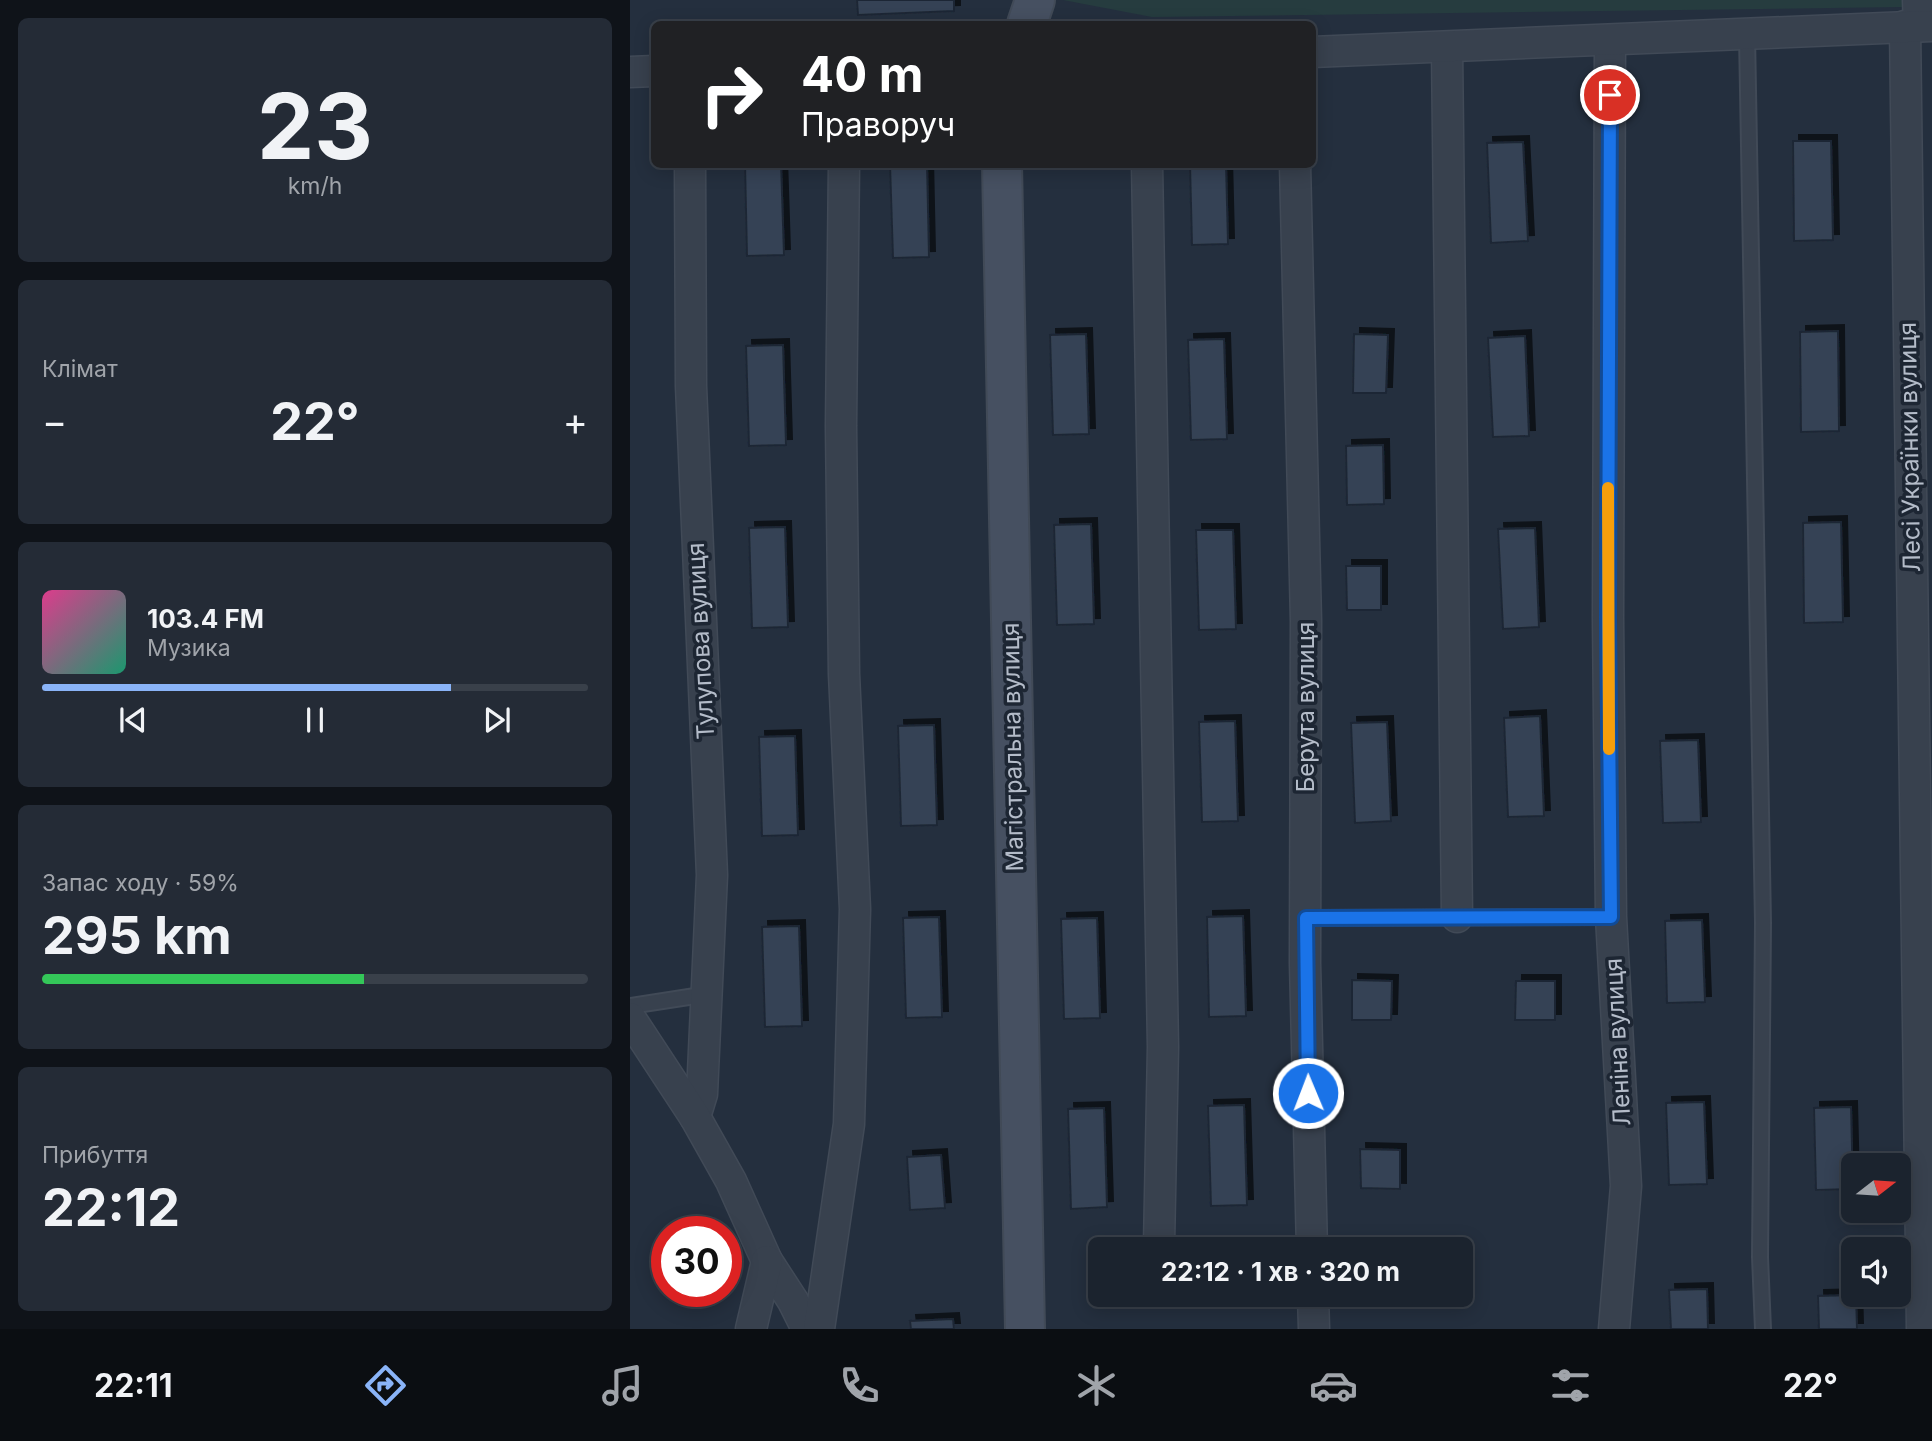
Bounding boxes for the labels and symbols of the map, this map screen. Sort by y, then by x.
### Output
pin [1580,65,1640,125]
street label: Лесі Українки вулиця [1893,322,1926,572]
street label: Тулупова вулиця [681,542,720,740]
street label: Магістральна вулиця [996,622,1029,872]
street label: Берута вулиця [1291,622,1320,792]
street label: Леніна вулиця [1599,957,1636,1127]
position arrow [1271,1056,1345,1130]
north arrow [1841,1153,1911,1223]
speed limit sign: 30 [651,1216,742,1307]

